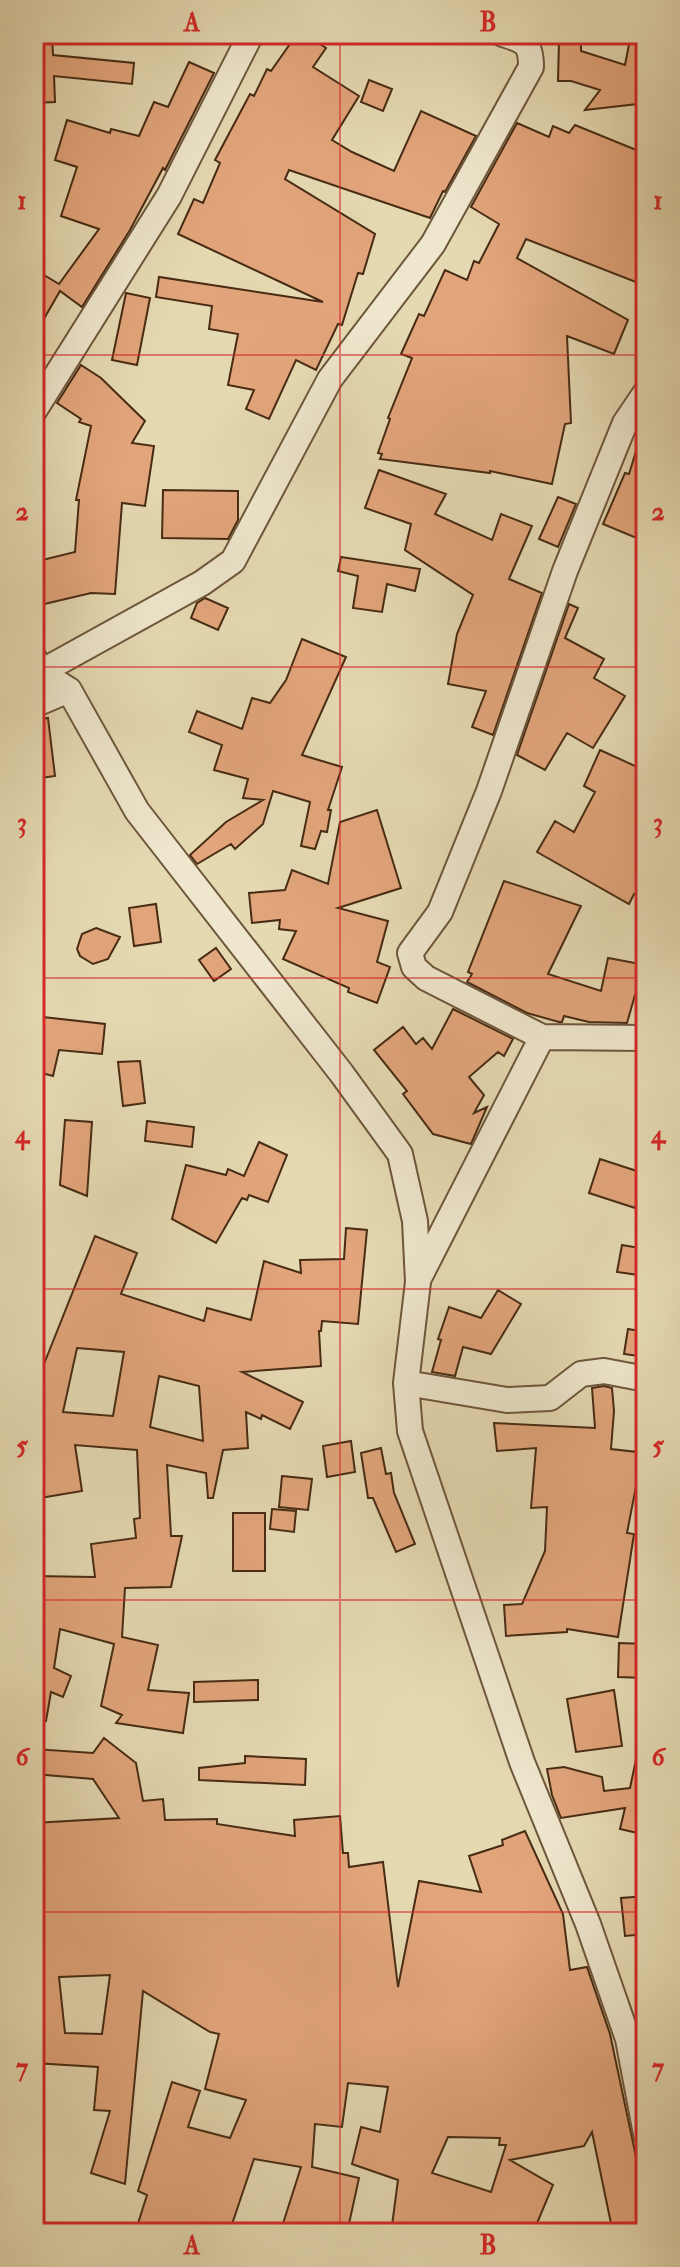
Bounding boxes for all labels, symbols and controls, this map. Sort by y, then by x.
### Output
text: A [183,7,201,39]
text: B [479,7,497,39]
text: 1 [17,185,27,217]
text: 1 [653,185,663,217]
text: 2 [15,496,29,528]
text: 2 [651,496,665,528]
text: 3 [17,807,27,839]
text: 3 [653,807,663,839]
text: 4 [14,1119,31,1151]
text: 4 [650,1119,667,1151]
text: 5 [16,1430,28,1462]
text: 5 [652,1430,664,1462]
text: 6 [15,1741,30,1773]
text: 6 [651,1741,666,1773]
text: 7 [16,2052,28,2084]
text: 7 [652,2052,664,2084]
text: A [183,2230,201,2262]
text: B [479,2230,497,2262]

